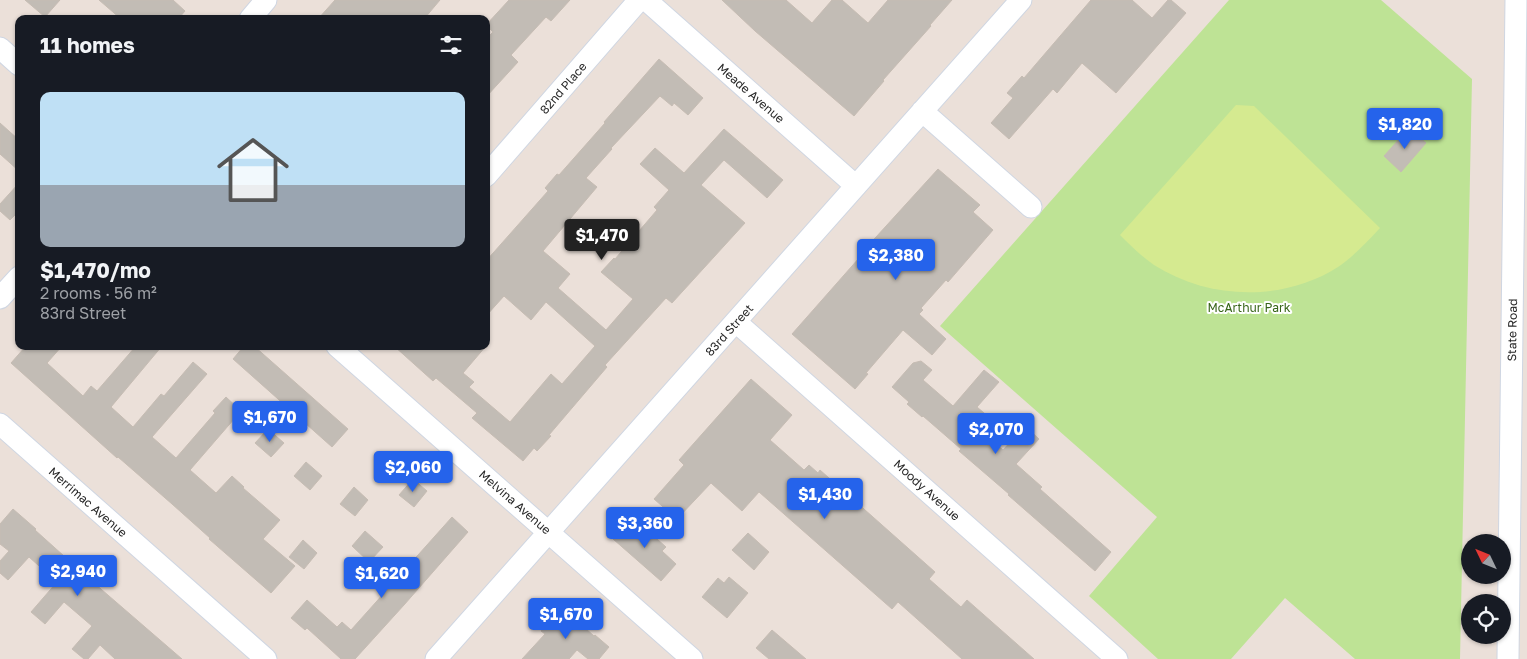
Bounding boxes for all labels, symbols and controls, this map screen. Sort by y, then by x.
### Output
icon: filters [437,31,465,59]
text: 11 homes [40,32,135,58]
street label: 82nd Place [536,59,590,117]
street label: Meade Avenue [714,60,788,126]
pin: $1,820 [1364,108,1446,150]
text: $1,820 [1378,114,1432,134]
icon: home [208,125,298,215]
pin: $1,470 [561,218,643,261]
text: $1,470 [575,225,629,245]
pin: $2,380 [855,238,937,281]
text: $2,380 [868,245,924,265]
text: $1,470/mo [40,257,151,283]
text: 2 rooms · 56 m² [40,283,157,303]
street label: State Road [1504,298,1520,362]
park label: McArthur Park [1208,300,1291,315]
street label: 83rd Street [702,301,756,359]
text: 83rd Street [40,303,126,323]
pin: $1,670 [229,400,311,443]
text: $1,670 [243,407,297,427]
pin: $2,070 [955,412,1037,455]
text: $2,070 [968,419,1024,439]
pin: $2,060 [372,450,454,493]
street label: Moody Avenue [891,456,963,524]
text: $2,060 [385,457,441,477]
street label: Merrimac Avenue [46,464,130,540]
street label: Melvina Avenue [476,467,554,537]
pin: $1,430 [784,478,866,520]
text: $1,430 [798,484,852,504]
pin: $3,360 [604,506,686,549]
text: $3,360 [617,513,673,533]
north arrow [1461,534,1511,584]
map controls [1461,534,1511,644]
pin: $2,940 [37,554,119,597]
pin: $1,620 [341,556,423,599]
text: $2,940 [50,561,106,581]
text: $1,620 [355,563,409,583]
button: locate [1461,594,1511,644]
pin: $1,670 [525,598,607,640]
text: $1,670 [539,604,593,624]

